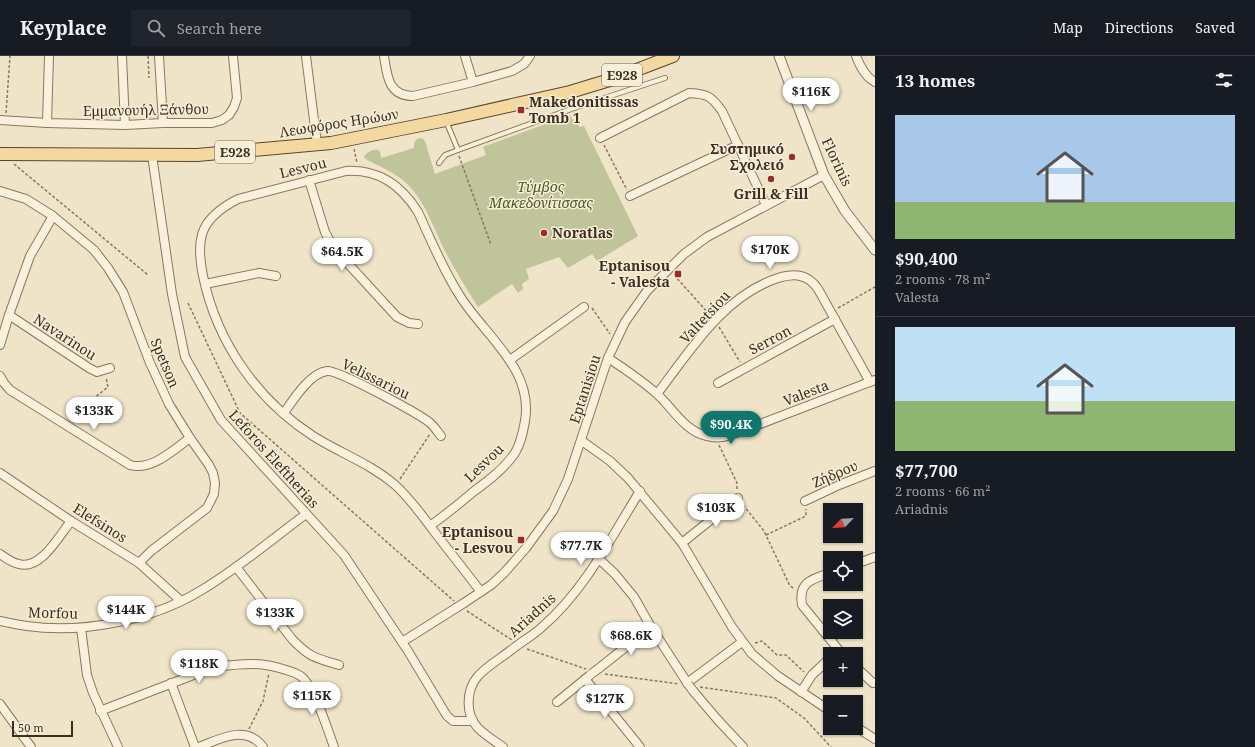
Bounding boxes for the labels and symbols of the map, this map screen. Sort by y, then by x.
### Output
road number: E928 [602,64,642,86]
pin: $116K [783,78,839,112]
place label: Makedonitissas Tomb 1 [529,92,639,127]
street label: Εμμανουήλ Ξάνθου [83,99,209,120]
street label: Λεωφόρος Ηρώων [278,104,400,141]
marker: Makedonitissas Tomb 1 [516,105,526,115]
street label: Florinis [818,134,857,189]
place label: Συστημικó Σχολειó [710,139,784,174]
road number: E928 [215,141,255,163]
marker: Συστημικó Σχολειó [787,152,797,162]
street label: Lesvou [277,153,328,182]
marker: Grill & Fill [766,174,776,184]
park label: Τύμβος Μακεδονίτισσας [488,177,593,212]
place label: Grill & Fill [734,184,809,203]
place label: Noratlas [552,223,613,242]
marker: Noratlas [539,228,549,238]
pin: $170K [742,236,798,270]
pin: $64.5K [309,238,375,272]
place label: Eptanisou - Valesta [599,256,670,291]
marker: Eptanisou - Valesta [673,269,683,279]
street label: Valtetsiou [675,286,734,347]
street label: Navarinou [30,309,101,364]
street label: Serron [745,321,794,359]
street label: Spetson [147,335,184,390]
street label: Eptanisiou [564,352,605,426]
street label: Velissariou [339,354,413,403]
street label: Valesta [780,375,831,410]
pin: $133K [66,397,122,431]
street label: Leforos Eleftherias [225,405,324,512]
pin: $90.4K [698,411,764,445]
street label: Lesvou [460,439,507,486]
street label: Ζήδρου [809,455,860,492]
pin: $103K [688,494,744,528]
street label: Elefsinos [70,499,131,547]
north arrow [823,503,863,543]
place label: Eptanisou - Lesvou [442,522,513,557]
pin: $77.7K [548,532,614,566]
marker: Eptanisou - Lesvou [516,535,526,545]
street label: Ariadnis [504,588,559,641]
pin: $144K [98,596,154,630]
pin: $133K [247,599,303,633]
street label: Morfou [28,602,78,623]
pin: $68.6K [598,622,664,656]
pin: $118K [171,650,227,684]
pin: $115K [284,682,340,716]
pin: $127K [577,685,633,719]
scale bar [12,719,73,738]

